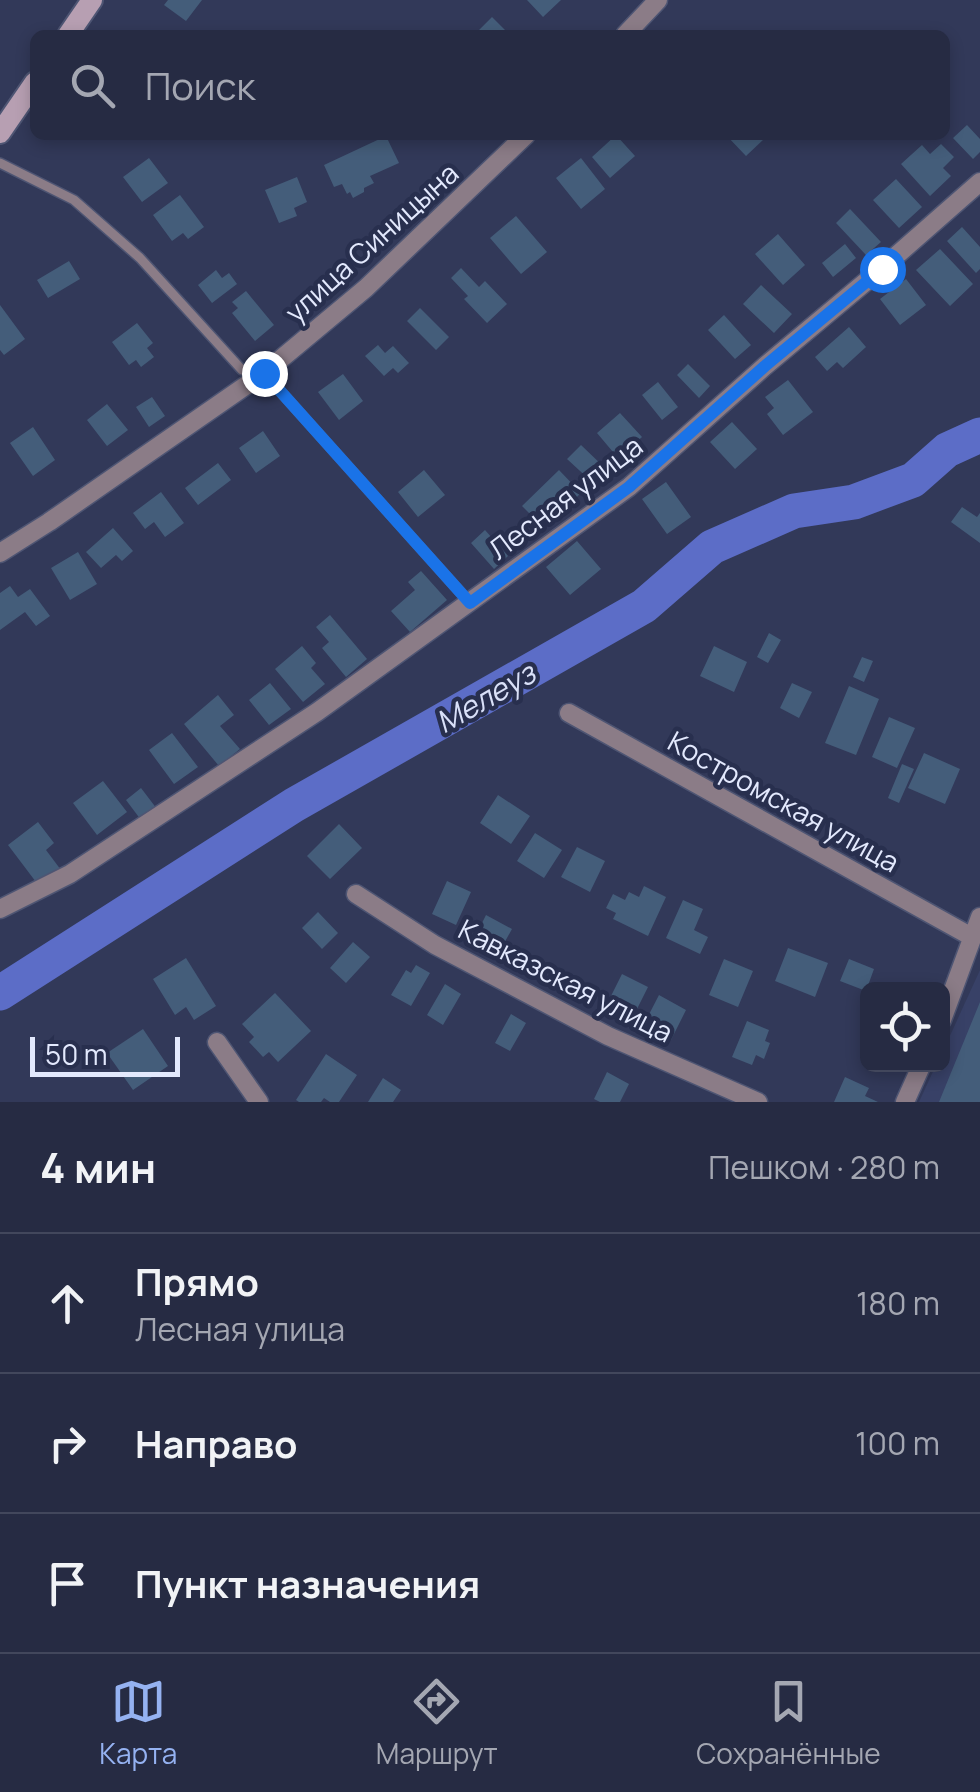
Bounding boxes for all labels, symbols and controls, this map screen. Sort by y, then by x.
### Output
search box [30,30,950,140]
icon: search [65,58,120,113]
text: Поиск [145,59,255,111]
street label: улица Синицына [276,154,466,330]
route start [860,247,906,293]
route end [242,351,288,397]
street label: Лесная улица [480,427,650,567]
water label: Мелеуз [428,651,544,742]
street label: Костромская улица [662,722,906,880]
street label: Кавказская улица [452,910,680,1050]
map controls [860,982,950,1072]
button: locate [860,982,950,1072]
scale bar [30,1032,180,1076]
text: 50 m [45,1035,108,1073]
text: 4 мин [40,1138,156,1196]
text: Пешком · 280 m [708,1145,940,1189]
text: Прямо [135,1255,259,1307]
icon: ahead [40,1276,95,1331]
text: 180 m [856,1281,940,1325]
text: Лесная улица [135,1307,345,1351]
icon: right [40,1416,95,1471]
text: Направо [135,1417,297,1469]
text: 100 m [855,1421,940,1465]
icon: arrive [40,1556,95,1611]
text: Пункт назначения [135,1557,480,1609]
tab: Карта [99,1674,177,1772]
tab: Маршрут [376,1674,498,1772]
tab: Сохранённые [696,1674,881,1772]

